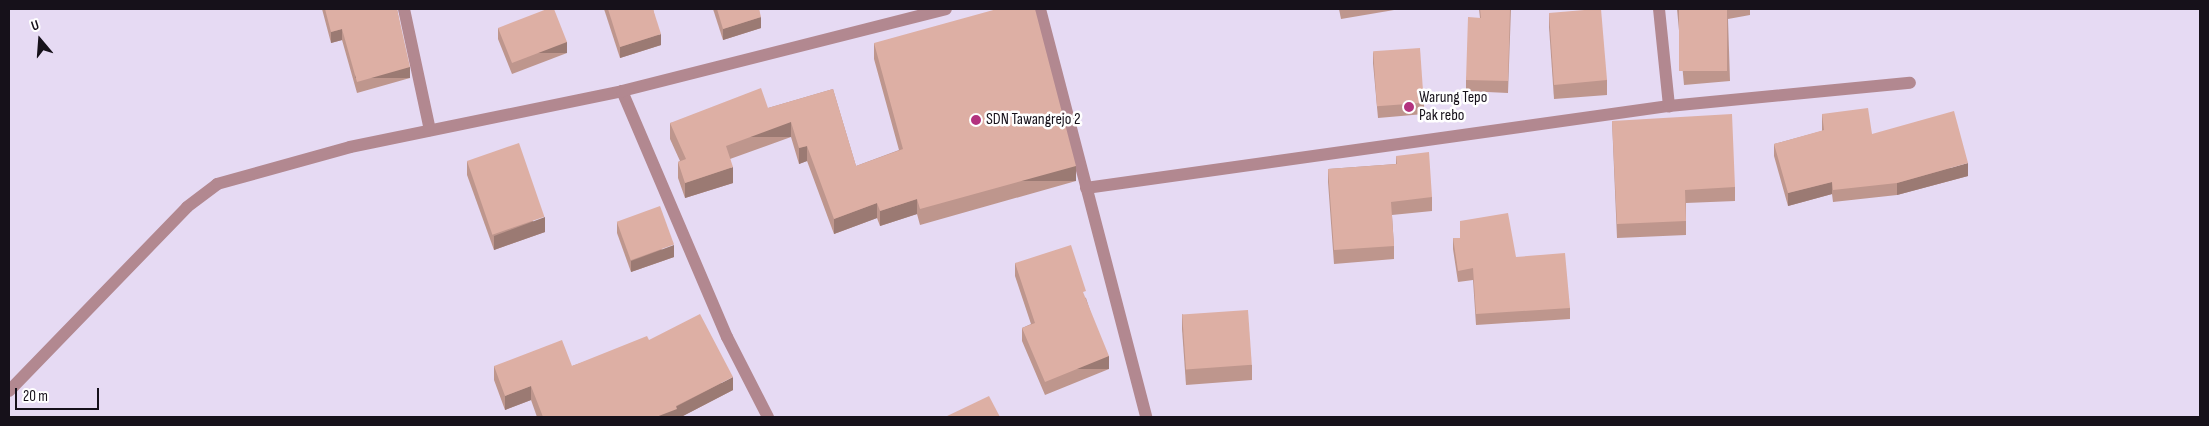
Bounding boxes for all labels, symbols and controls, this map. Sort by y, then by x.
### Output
north arrow [15,15,65,65]
text: U [29,16,41,34]
place label: Warung Tepo Pak rebo [1419,88,1487,126]
marker: Warung Tepo Pak rebo [1403,101,1415,113]
place label: SDN Tawangrejo 2 [986,110,1081,130]
marker: SDN Tawangrejo 2 [970,114,982,126]
scale bar [18,378,101,410]
text: 20 m [23,387,48,406]

